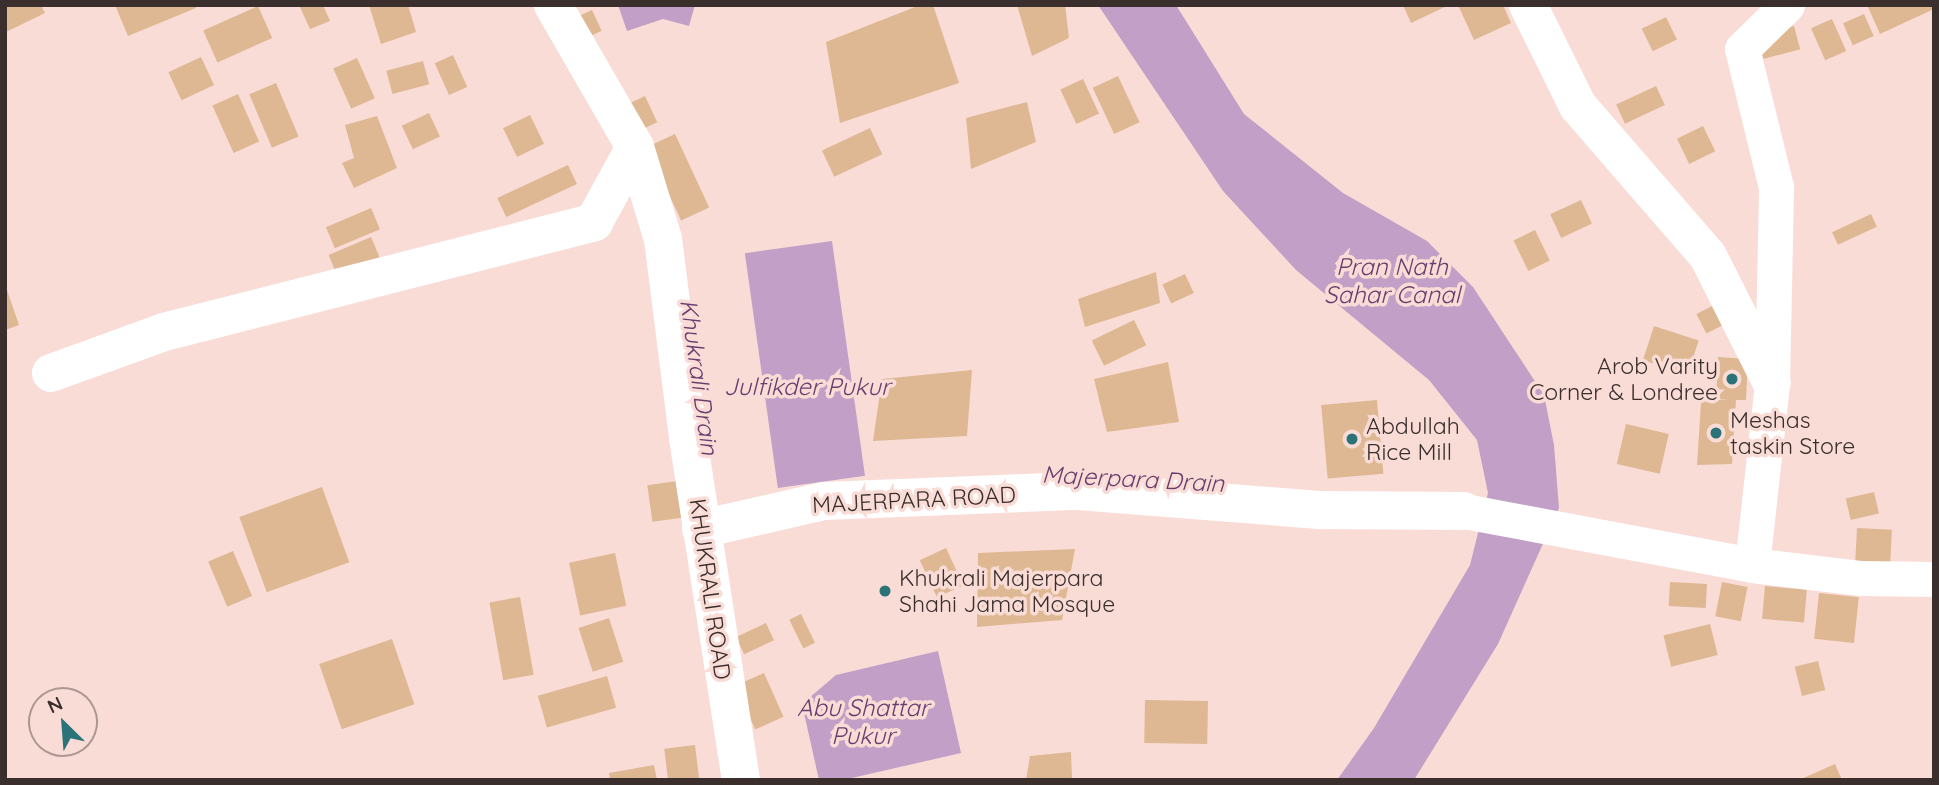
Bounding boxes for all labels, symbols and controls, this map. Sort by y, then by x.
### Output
water label: Pran Nath Sahar Canal [1324,253,1460,309]
water label: Khukrali Drain [674,297,724,457]
place label: Arob Varity Corner & Londree [1529,352,1718,406]
marker: Arob Varity Corner & Londree [1724,371,1740,387]
water label: Julfikder Pukur [724,373,890,401]
place label: Meshas taskin Store [1730,406,1855,460]
place label: Abdullah Rice Mill [1366,412,1460,466]
marker: Meshas taskin Store [1708,425,1724,441]
marker: Abdullah Rice Mill [1344,431,1360,447]
water label: Majerpara Drain [1041,460,1225,498]
street label: MAJERPARA ROAD [811,481,1017,519]
street label: KHUKRALI ROAD [684,497,736,681]
place label: Khukrali Majerpara Shahi Jama Mosque [899,564,1115,618]
marker: Khukrali Majerpara Shahi Jama Mosque [877,583,893,599]
north arrow [28,687,98,757]
text: N [44,691,66,719]
water label: Abu Shattar Pukur [797,694,929,750]

